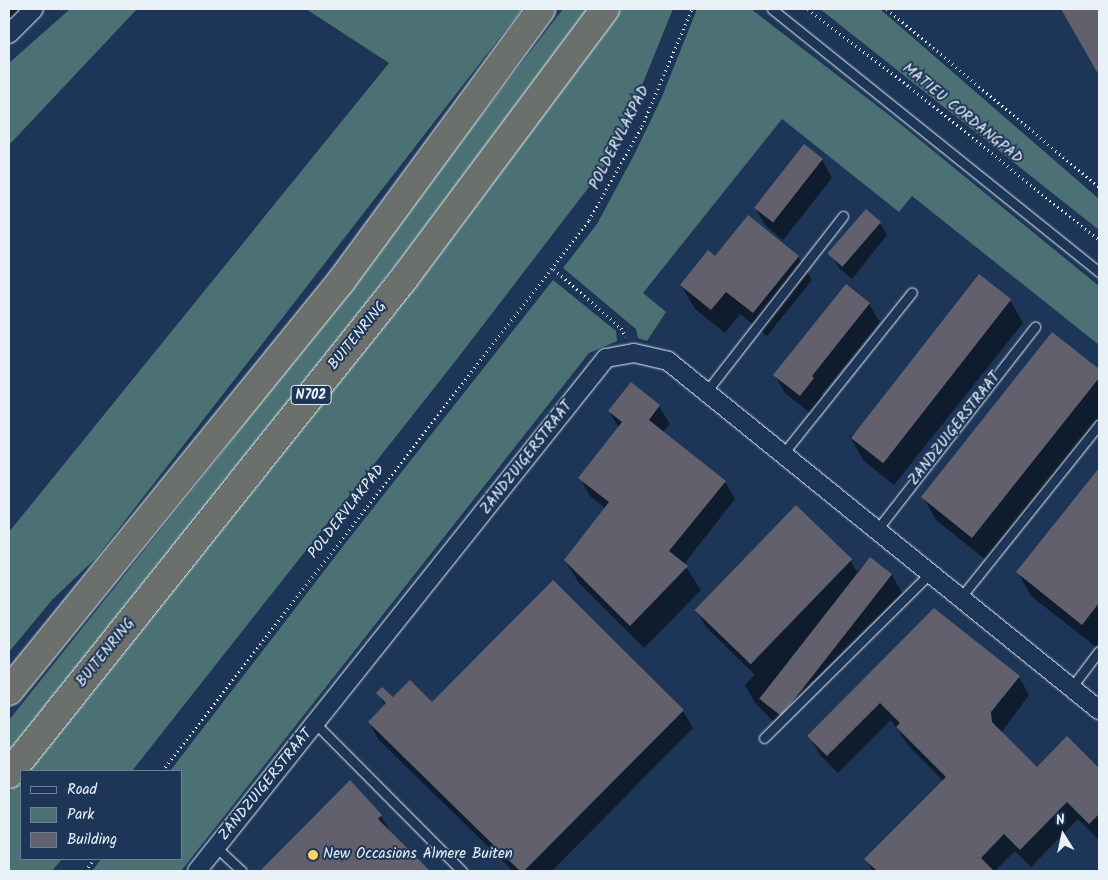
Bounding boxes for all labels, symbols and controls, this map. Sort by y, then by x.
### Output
street label: MATIEU CORDANGPAD [898,60,1026,168]
street label: POLDERVLAKPAD [586,83,654,193]
street label: BUITENRING [325,298,391,374]
street label: ZANDZUIGERSTRAAT [905,369,1005,489]
road number: N702 [290,384,332,406]
street label: ZANDZUIGERSTRAAT [477,398,577,518]
street label: POLDERVLAKPAD [305,462,389,562]
street label: BUITENRING [73,615,139,691]
street label: ZANDZUIGERSTRAAT [215,725,317,845]
legend [20,770,182,860]
text: Road [67,778,97,802]
text: Park [67,803,94,827]
text: N [1054,809,1067,832]
north arrow [1038,810,1088,860]
text: Building [67,828,117,852]
place label: New Occasions Almere Buiten [323,846,513,864]
marker: New Occasions Almere Buiten [307,849,319,861]

